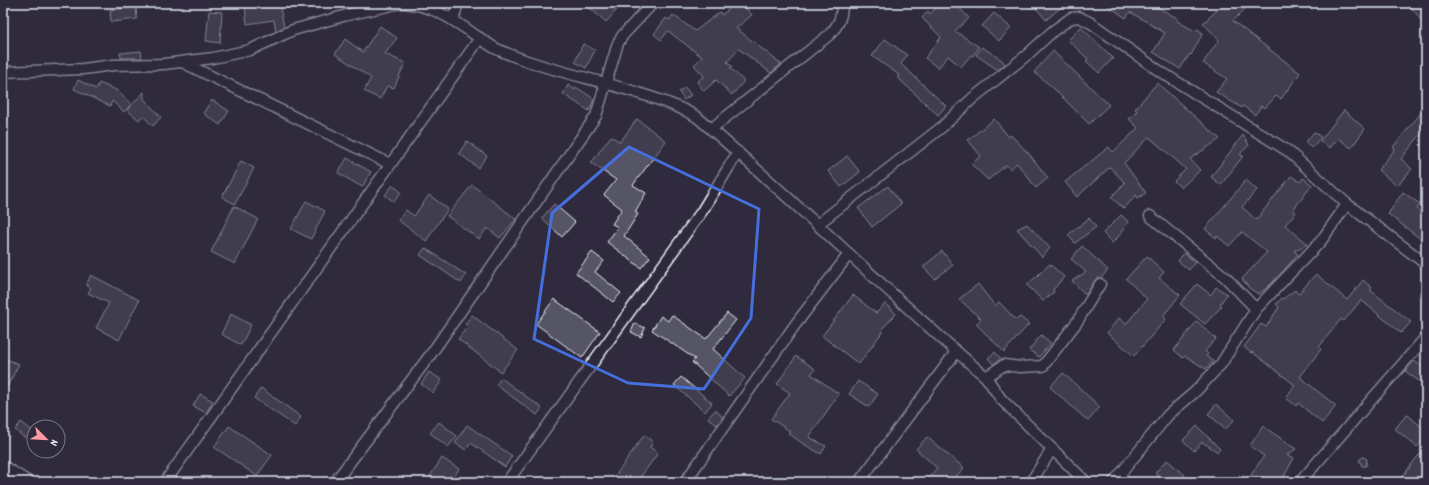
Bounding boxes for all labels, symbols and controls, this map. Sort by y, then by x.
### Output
north arrow [26,419,66,459]
text: N [45,437,62,449]

